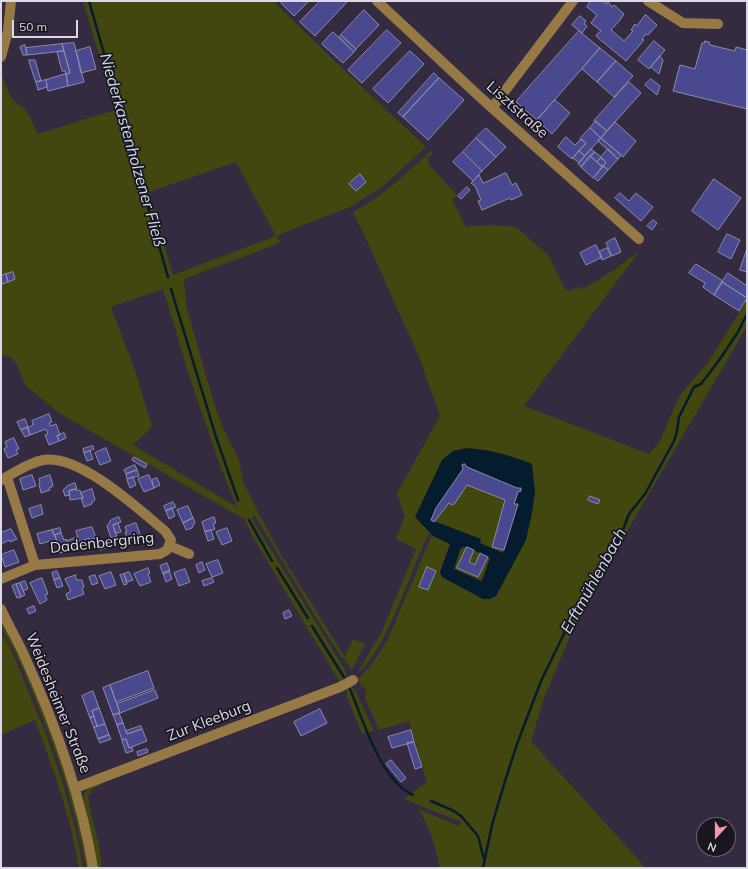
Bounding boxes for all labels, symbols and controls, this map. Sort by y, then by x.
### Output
scale bar [14,12,80,38]
text: 50 m [19,19,47,34]
water label: Niederkastenholzener Fließ [95,51,169,249]
street label: Lisztstraße [482,78,552,142]
water label: Erftmühlenbach [557,525,631,637]
street label: Dadenbergring [49,529,155,557]
street label: Weidesheimer Straße [22,630,94,776]
street label: Zur Kleeburg [165,697,253,745]
north arrow [696,817,736,857]
text: N [706,839,718,855]

